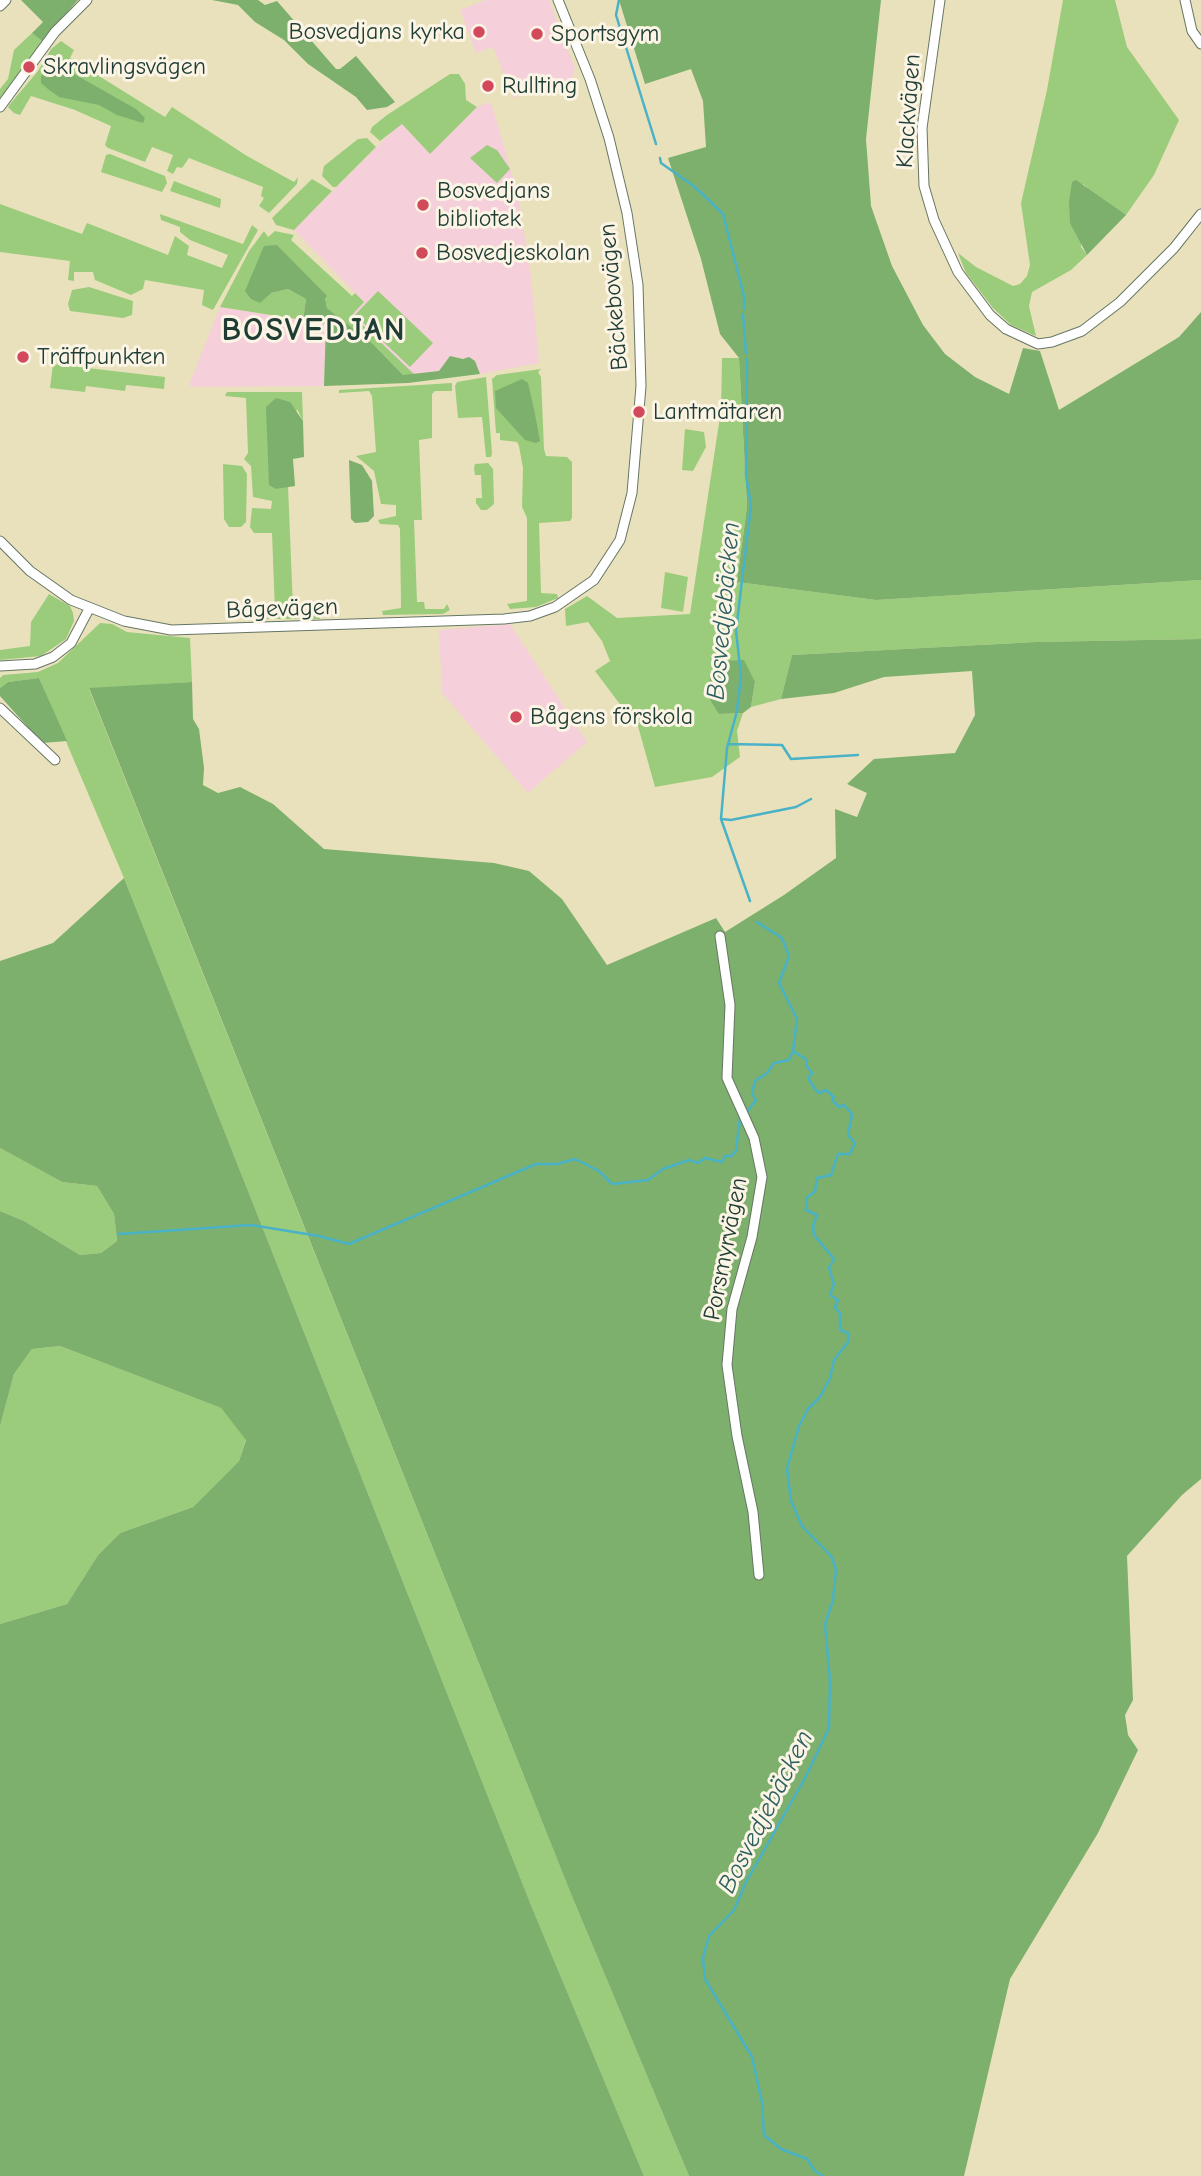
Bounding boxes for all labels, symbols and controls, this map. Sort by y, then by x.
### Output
place label: Bosvedjans kyrka [289,18,465,46]
place label: Sportsgym [551,20,659,48]
marker: Bosvedjans kyrka [471,24,487,40]
marker: Sportsgym [529,26,545,42]
place label: Skravlingsvägen [43,53,206,81]
street label: Klackvägen [891,53,927,169]
marker: Skravlingsvägen [21,59,37,75]
place label: Rullting [502,72,577,100]
marker: Rullting [480,78,496,94]
place label: Bosvedjans bibliotek [437,177,550,233]
marker: Bosvedjans bibliotek [415,197,431,213]
street label: Bäckebovägen [593,222,635,372]
place label: Bosvedjeskolan [436,239,590,267]
marker: Bosvedjeskolan [414,245,430,261]
district label: BOSVEDJAN [223,312,405,350]
place label: Träffpunkten [37,343,165,371]
marker: Träffpunkten [15,349,31,365]
place label: Lantmätaren [653,398,782,426]
marker: Lantmätaren [631,404,647,420]
water label: Bosvedjebäcken [701,521,747,701]
street label: Bågevägen [226,593,338,625]
place label: Bågens förskola [530,703,693,731]
marker: Bågens förskola [508,709,524,725]
street label: Porsmyrvägen [698,1175,754,1323]
water label: Bosvedjebäcken [712,1726,820,1898]

